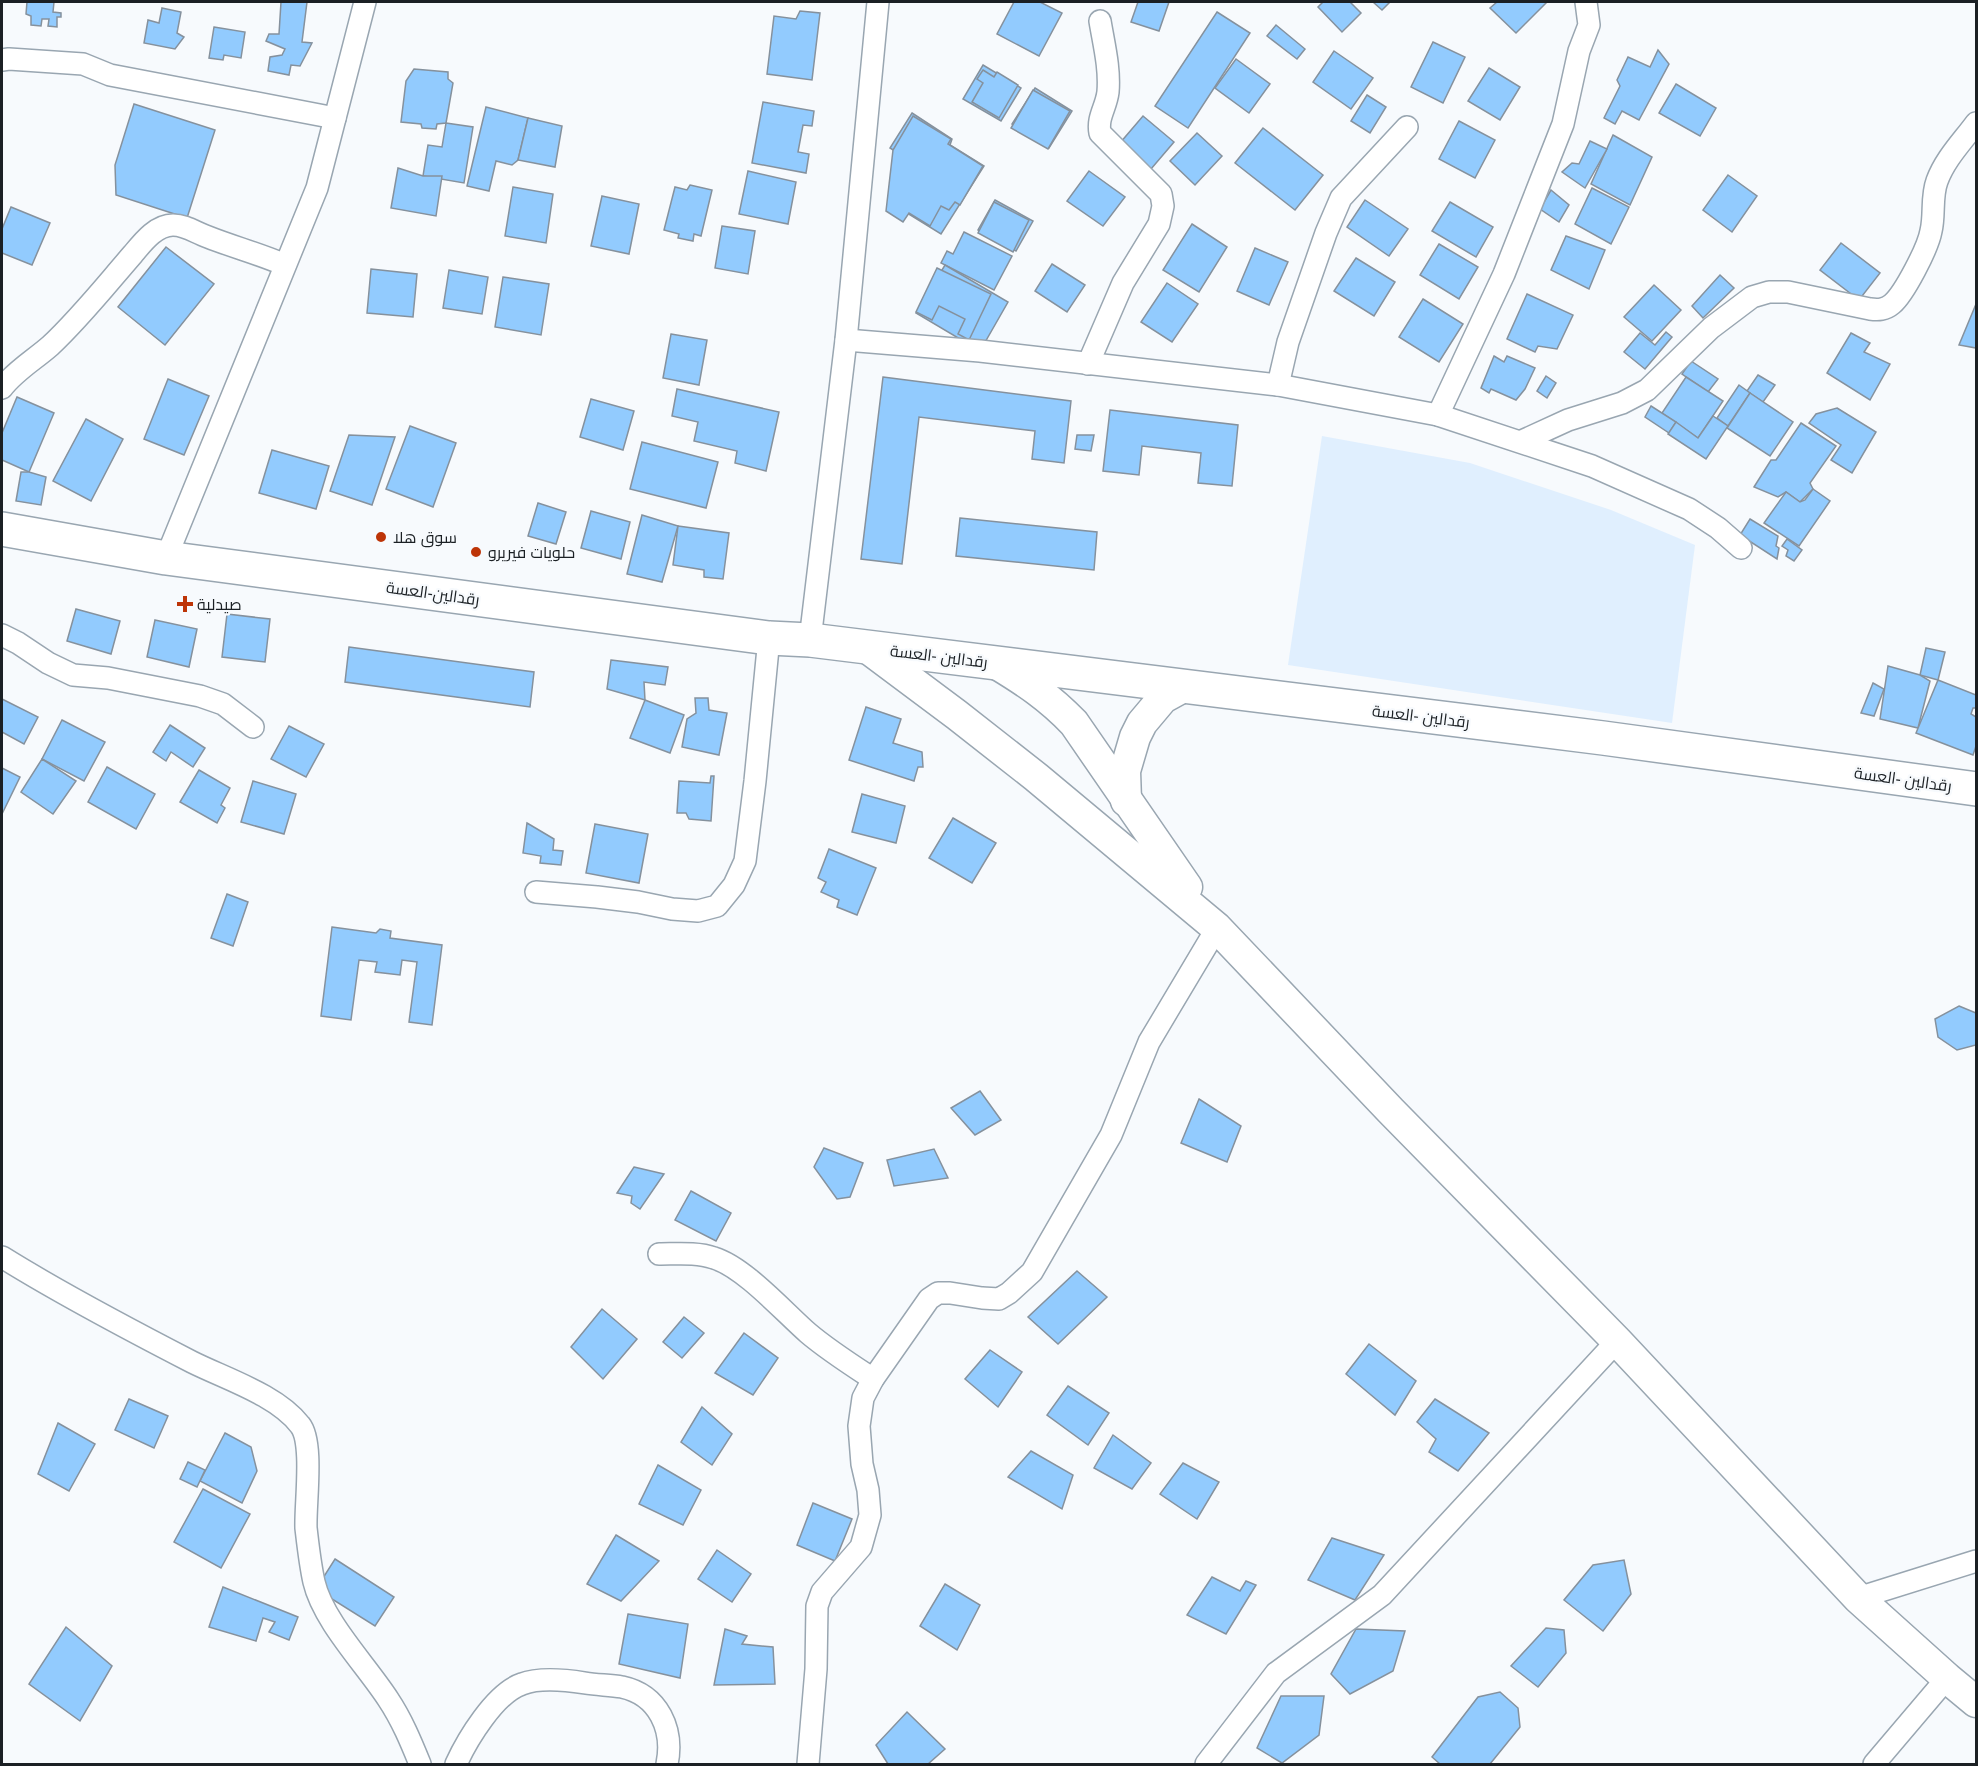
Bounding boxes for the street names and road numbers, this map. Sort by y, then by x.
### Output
street label: رقدالين-العسة [385,576,481,610]
street label: رقدالين -العسة [889,639,989,673]
street label: رقدالين -العسة [1371,699,1471,733]
street label: رقدالين -العسة [1853,761,1953,797]

